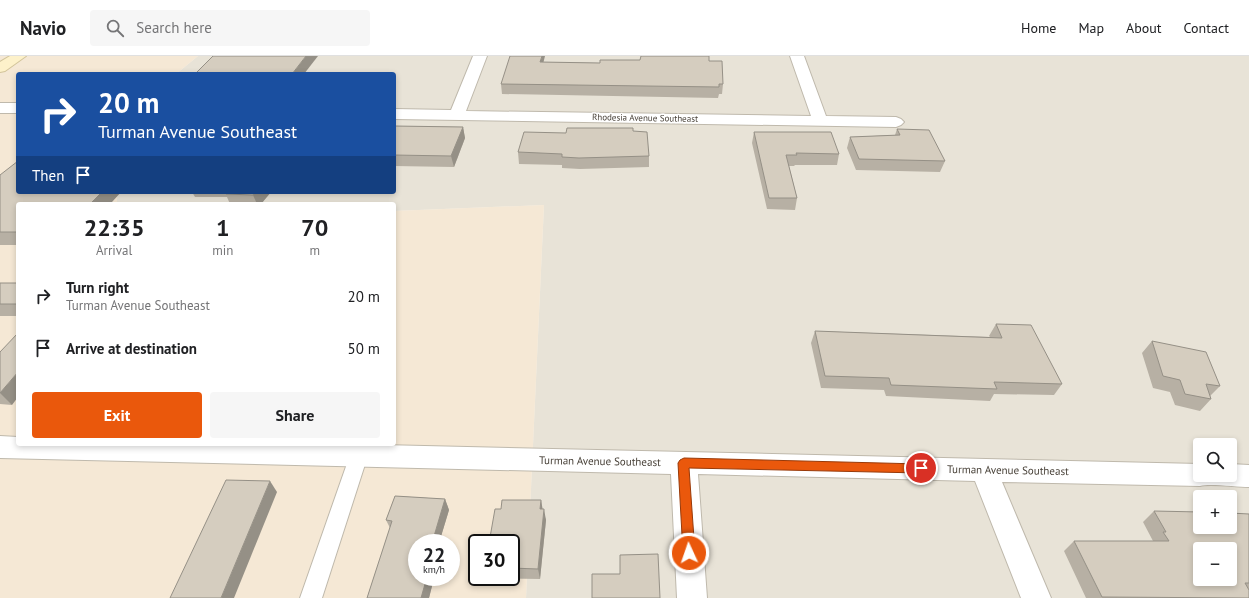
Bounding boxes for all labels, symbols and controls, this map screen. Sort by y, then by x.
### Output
search box [90,10,370,46]
text: Navio [20,16,66,40]
icon: search [104,17,126,39]
text: Search here [136,18,212,37]
text: Home [1021,19,1056,37]
text: Map [1078,19,1104,37]
text: About [1126,19,1162,37]
text: Contact [1184,19,1229,37]
text: 20 m [98,84,159,121]
icon: right [32,88,84,140]
street label: Rhodesia Avenue Southeast [592,111,698,124]
text: Turman Avenue Southeast [98,120,297,143]
icon: arrive [72,164,94,186]
text: Then [32,166,64,185]
text: 22:35 [84,212,145,243]
text: 1 [216,212,230,243]
text: 70 [301,212,328,243]
text: Arrival [96,242,132,259]
text: min [212,242,233,259]
text: m [309,242,320,259]
text: Turn right [66,278,129,297]
icon: right [32,285,54,307]
text: 20 m [347,287,380,306]
text: Turman Avenue Southeast [66,297,210,314]
icon: arrive [32,337,54,359]
text: Arrive at destination [66,339,197,358]
text: 50 m [347,339,380,358]
button: Exit [32,392,202,438]
button: Share [210,392,380,438]
map controls [1193,438,1237,586]
button: search [1193,438,1237,482]
pin [904,451,938,485]
street label: Turman Avenue Southeast [539,453,661,469]
icon: arrive [910,457,932,479]
street label: Turman Avenue Southeast [947,462,1069,478]
button: + [1193,490,1237,534]
position arrow [668,532,710,574]
speed limit sign: 30 [468,534,520,586]
text: 22 [423,542,445,568]
button: − [1193,542,1237,586]
text: km/h [423,563,445,576]

